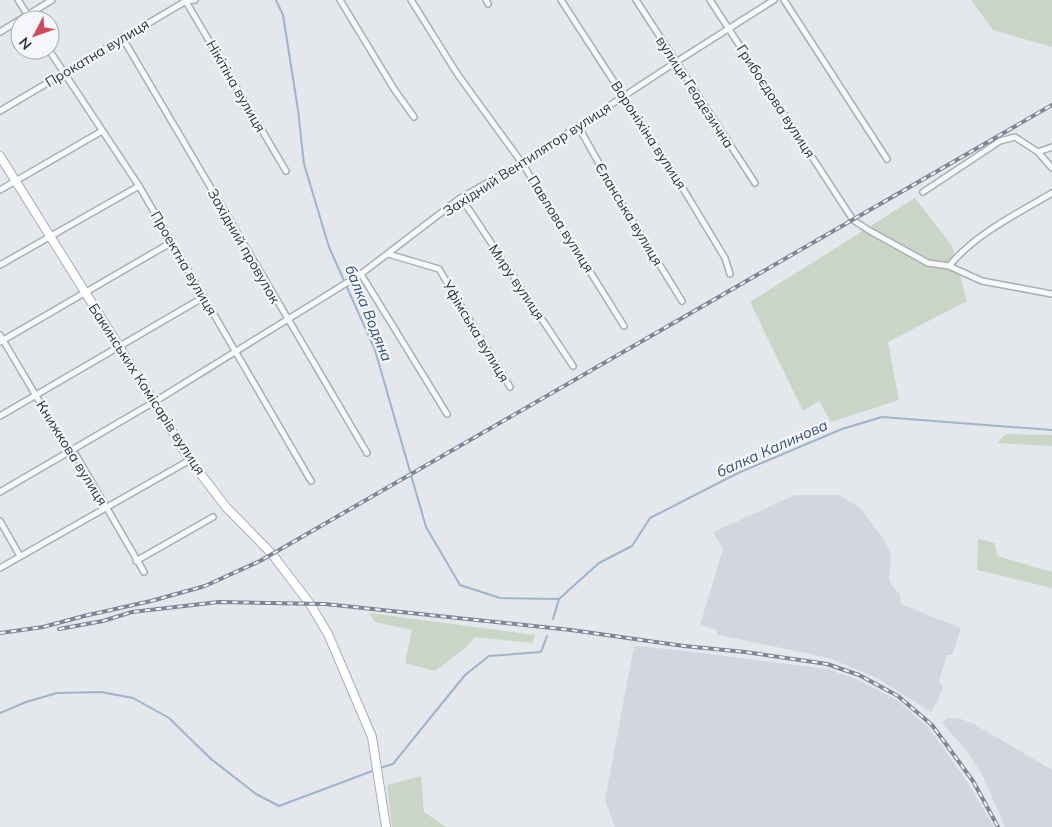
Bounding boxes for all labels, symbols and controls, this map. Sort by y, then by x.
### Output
north arrow [10,10,60,60]
street label: Прокатна вулиця [42,15,152,91]
street label: вулиця Геодезична [652,33,738,151]
text: N [15,34,35,53]
street label: Нікітіна вулиця [202,37,270,135]
street label: Грибоєдова вулиця [733,41,819,161]
street label: Вороніхіна вулиця [607,77,691,193]
street label: Західний Вентилятор вулиця [440,98,614,220]
street label: Єланська вулиця [591,159,667,269]
street label: Павлова вулиця [524,172,598,276]
street label: Західний провулок [204,185,284,307]
street label: Проектна вулиця [147,208,221,318]
street label: Миру вулиця [485,241,549,323]
water label: балка Водяна [341,262,397,364]
street label: Уфімська вулиця [438,276,514,385]
street label: Бакинських Комісарів вулиця [85,300,209,478]
street label: Книжкова вулиця [32,397,112,509]
water label: балка Калинова [713,415,831,481]

